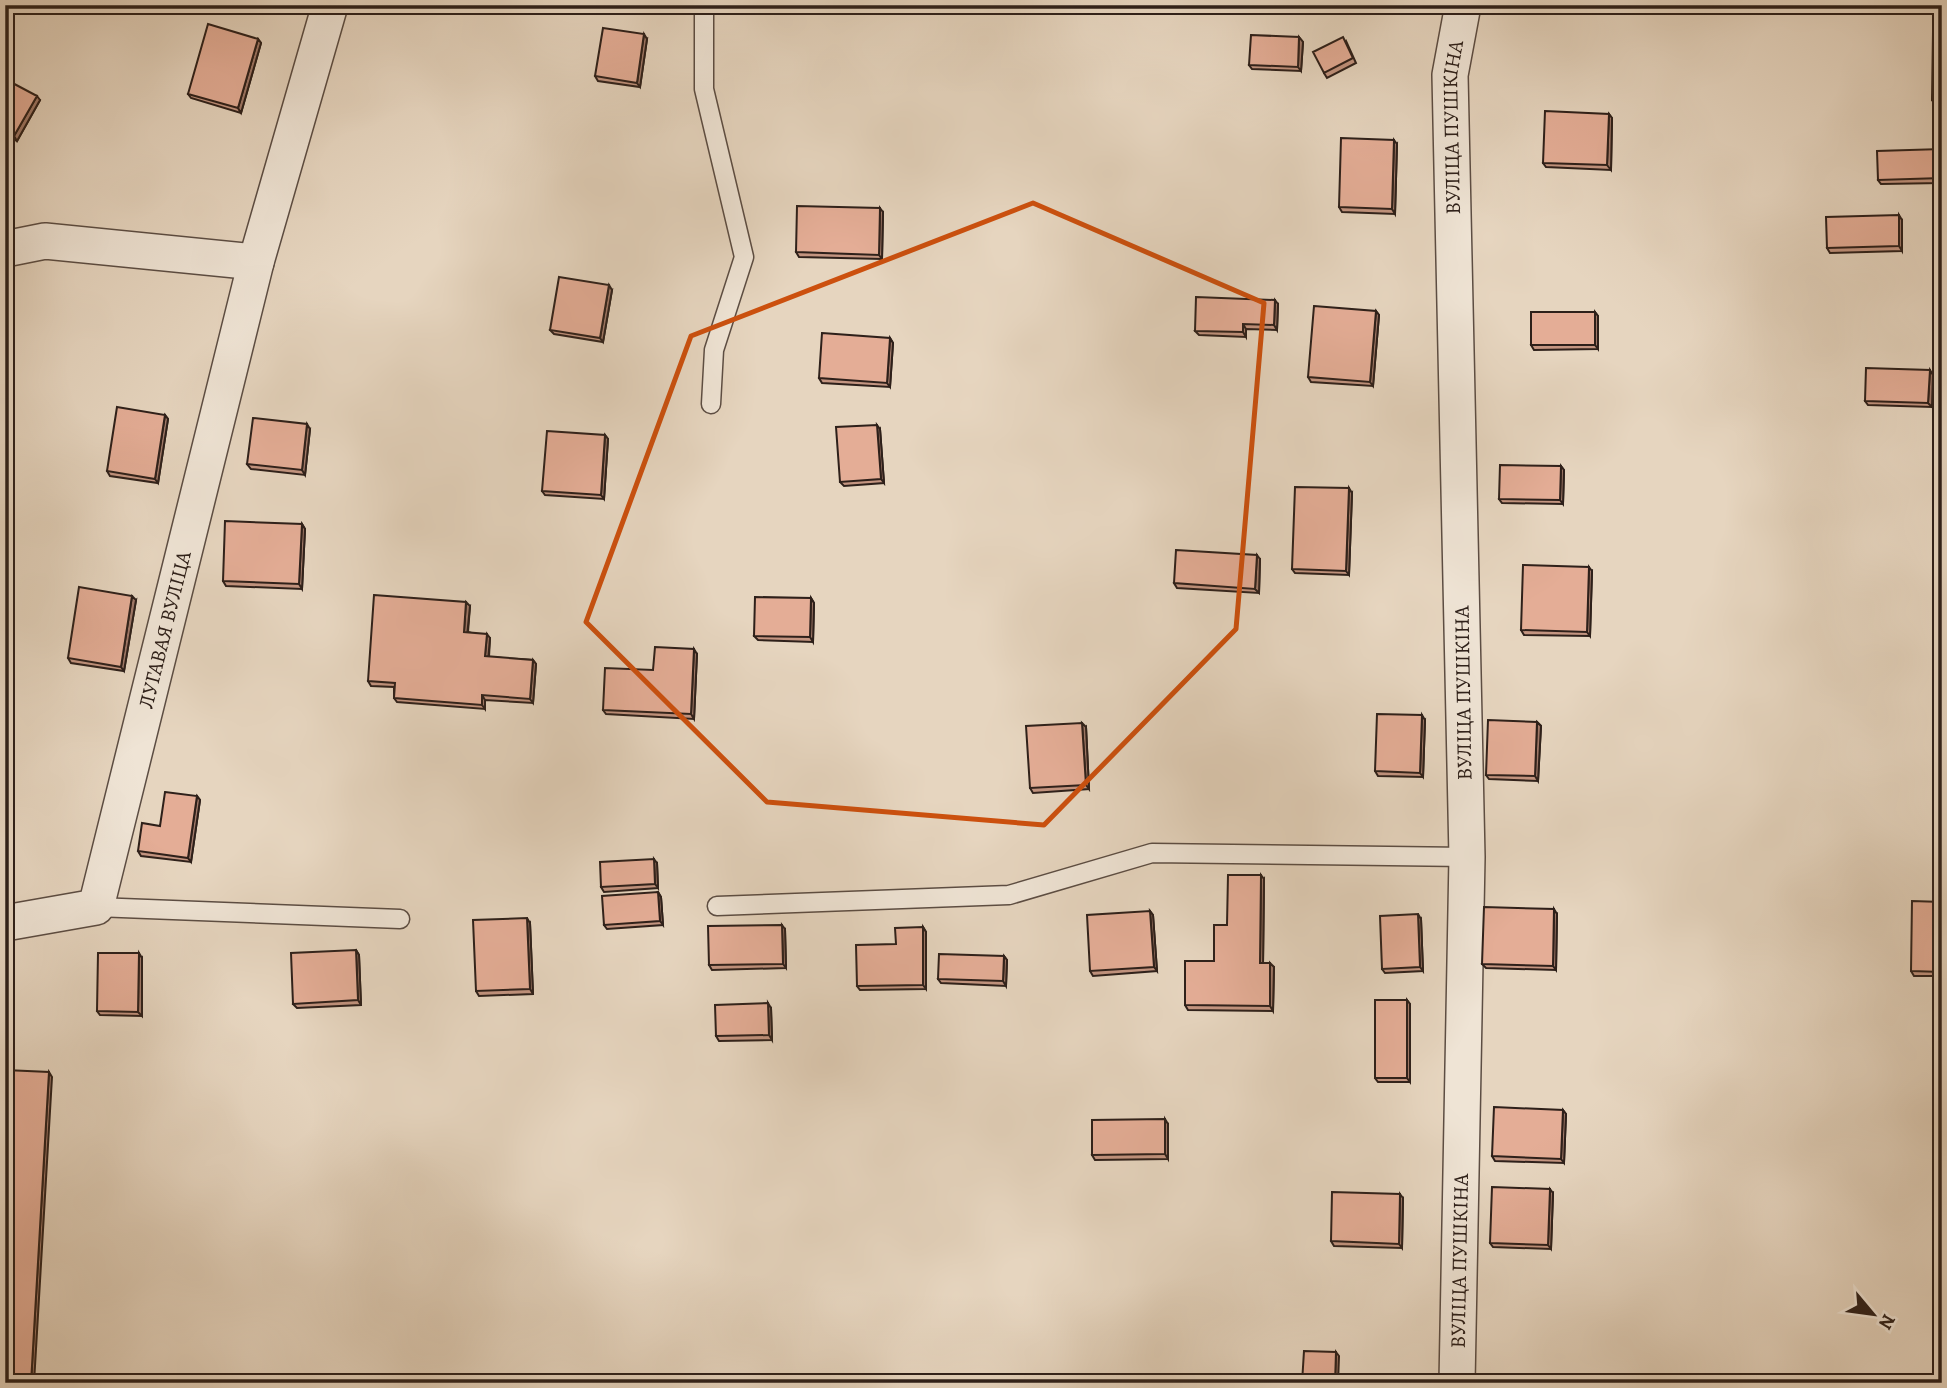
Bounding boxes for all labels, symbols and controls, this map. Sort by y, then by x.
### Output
street label: ВУЛІЦА ПУШКІНА [1436,37,1470,215]
street label: ЛУГАВАЯ ВУЛІЦА [132,547,198,712]
street label: ВУЛІЦА ПУШКІНА [1447,605,1479,781]
street label: ВУЛІЦА ПУШКІНА [1444,1173,1475,1349]
north arrow [1839,1280,1909,1350]
text: N [1872,1309,1902,1334]

